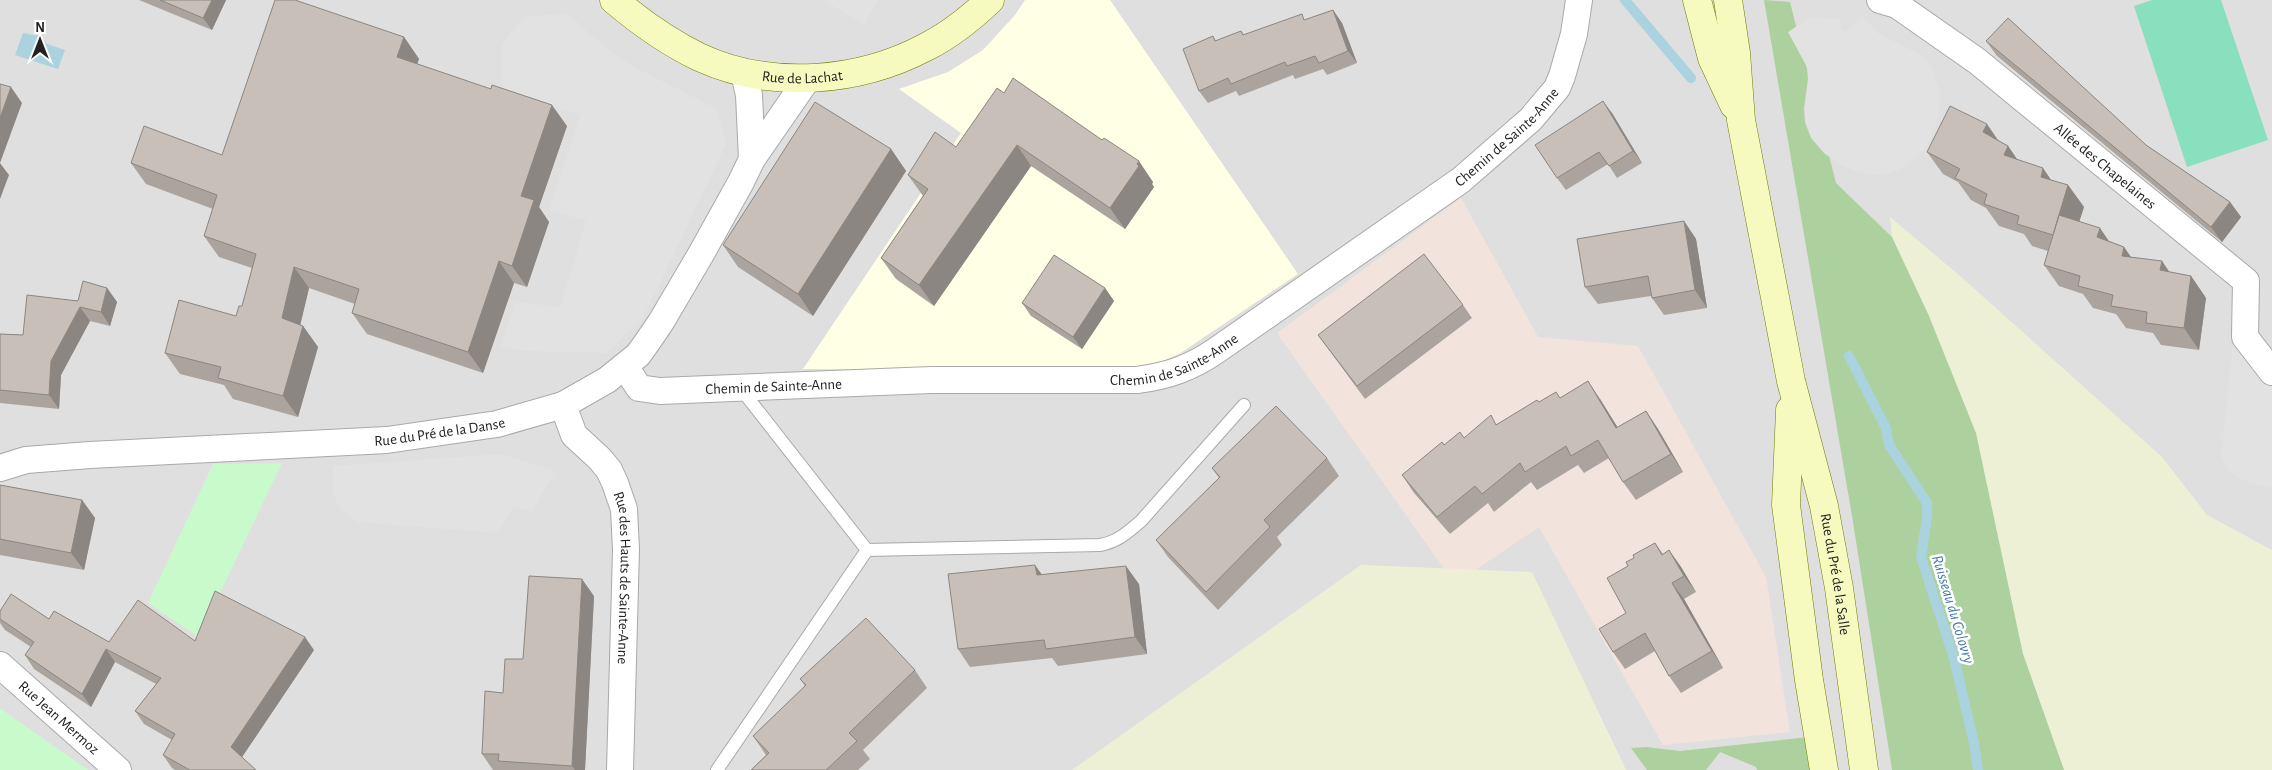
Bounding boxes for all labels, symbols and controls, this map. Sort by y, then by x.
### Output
north arrow [15,15,65,65]
text: N [35,21,45,35]
street label: Rue de Lachat [761,68,844,86]
street label: Chemin de Sainte-Anne [1452,85,1562,190]
street label: Allée des Chapelaines [2051,120,2159,212]
street label: Chemin de Sainte-Anne [1110,331,1241,389]
street label: Chemin de Sainte-Anne [705,377,842,397]
street label: Rue du Pré de la Danse [374,415,507,449]
street label: Rue des Hauts de Sainte-Anne [610,489,633,665]
street label: Rue du Pré de la Salle [1817,512,1852,636]
water label: Ruisseau du Colovry [1929,553,1977,666]
street label: Rue Jean Mermoz [16,678,102,757]

